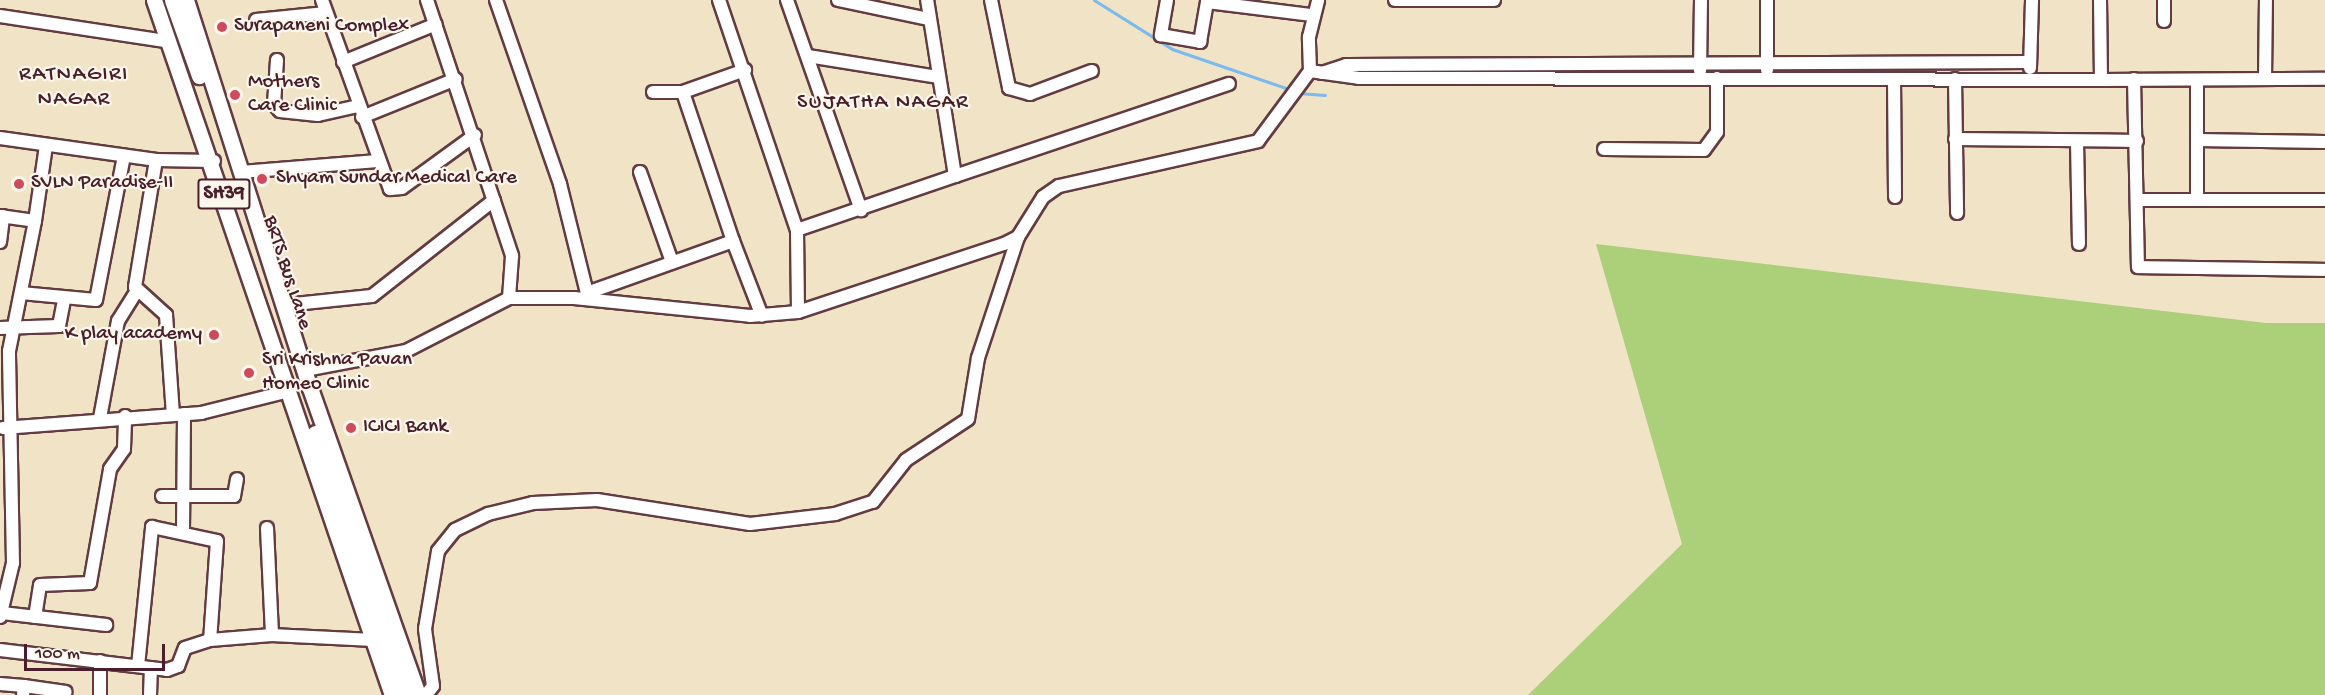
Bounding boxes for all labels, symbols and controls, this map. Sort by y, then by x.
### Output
place label: Surapaneni Complex [234,14,409,40]
marker: Surapaneni Complex [215,20,229,34]
district label: RATNAGIRI NAGAR [19,62,129,113]
place label: Mothers Care Clinic [248,70,337,120]
marker: Mothers Care Clinic [226,86,244,104]
district label: SUJATHA NAGAR [797,91,969,117]
place label: Shyam Sundar Medical Care [276,166,517,192]
marker: Shyam Sundar Medical Care [253,170,271,188]
place label: SVLN Paradise-II [31,171,173,197]
marker: SVLN Paradise-II [12,177,26,191]
road number: SH39 [197,177,251,211]
street label: BRTS Bus Lane [256,213,316,333]
place label: K play academy [65,322,202,348]
marker: K play academy [207,328,221,342]
place label: Sri Krishna Pavan Homeo Clinic [262,348,412,398]
marker: Sri Krishna Pavan Homeo Clinic [240,364,258,382]
place label: ICICI Bank [363,415,448,441]
marker: ICICI Bank [344,421,358,435]
scale bar [27,632,168,670]
text: 100 m [35,644,80,665]

